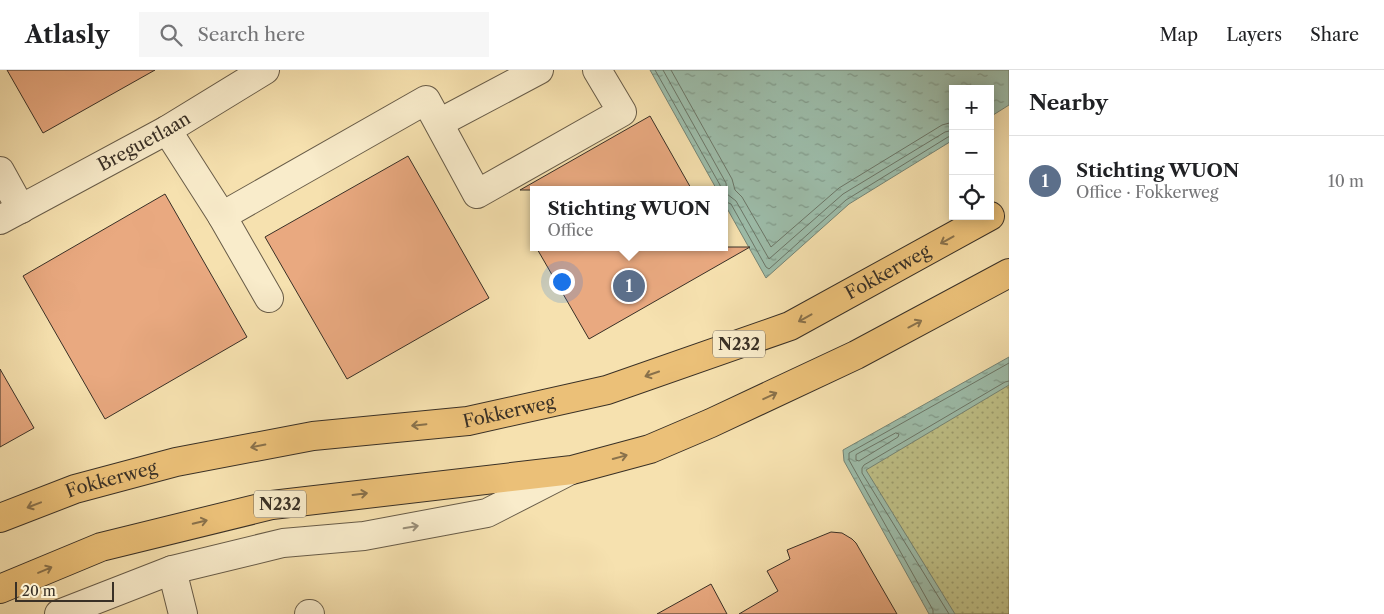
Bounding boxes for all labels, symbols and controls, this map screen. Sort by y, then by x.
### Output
search box [139,12,489,57]
text: Atlasly [25,20,109,49]
icon: search [157,21,185,49]
text: Search here [197,23,305,46]
text: Map [1160,24,1198,46]
text: Layers [1226,24,1282,46]
text: Share [1310,24,1359,46]
map controls [949,85,994,220]
button: + [949,85,994,130]
text: Nearby [1029,90,1108,115]
street label: Breguetlaan [94,107,195,176]
button: − [949,130,994,175]
text: Stichting WUON [1076,159,1239,182]
text: 1 [1041,171,1049,191]
text: 10 m [1328,171,1364,191]
button: locate [949,175,994,220]
text: Office · Fokkerweg [1076,182,1218,202]
popup [530,186,728,251]
text: Stichting WUON [547,197,711,220]
text: Office [547,220,593,240]
one-way arrow [940,235,955,245]
street label: Fokkerweg [841,240,935,304]
pin: 1 [613,267,645,305]
your location [549,269,575,295]
one-way arrow [798,313,812,323]
one-way arrow [908,318,922,328]
road number: N232 [713,330,765,358]
one-way arrow [645,370,661,379]
one-way arrow [762,390,777,400]
street label: Fokkerweg [461,391,558,433]
one-way arrow [412,421,428,430]
one-way arrow [251,442,267,452]
one-way arrow [611,452,627,461]
street label: Fokkerweg [62,456,160,503]
one-way arrow [351,489,367,499]
road number: N232 [254,490,306,518]
one-way arrow [27,501,42,510]
one-way arrow [191,517,207,527]
one-way arrow [403,522,419,531]
one-way arrow [37,565,52,575]
scale bar [15,579,114,602]
text: 20 m [22,582,56,600]

